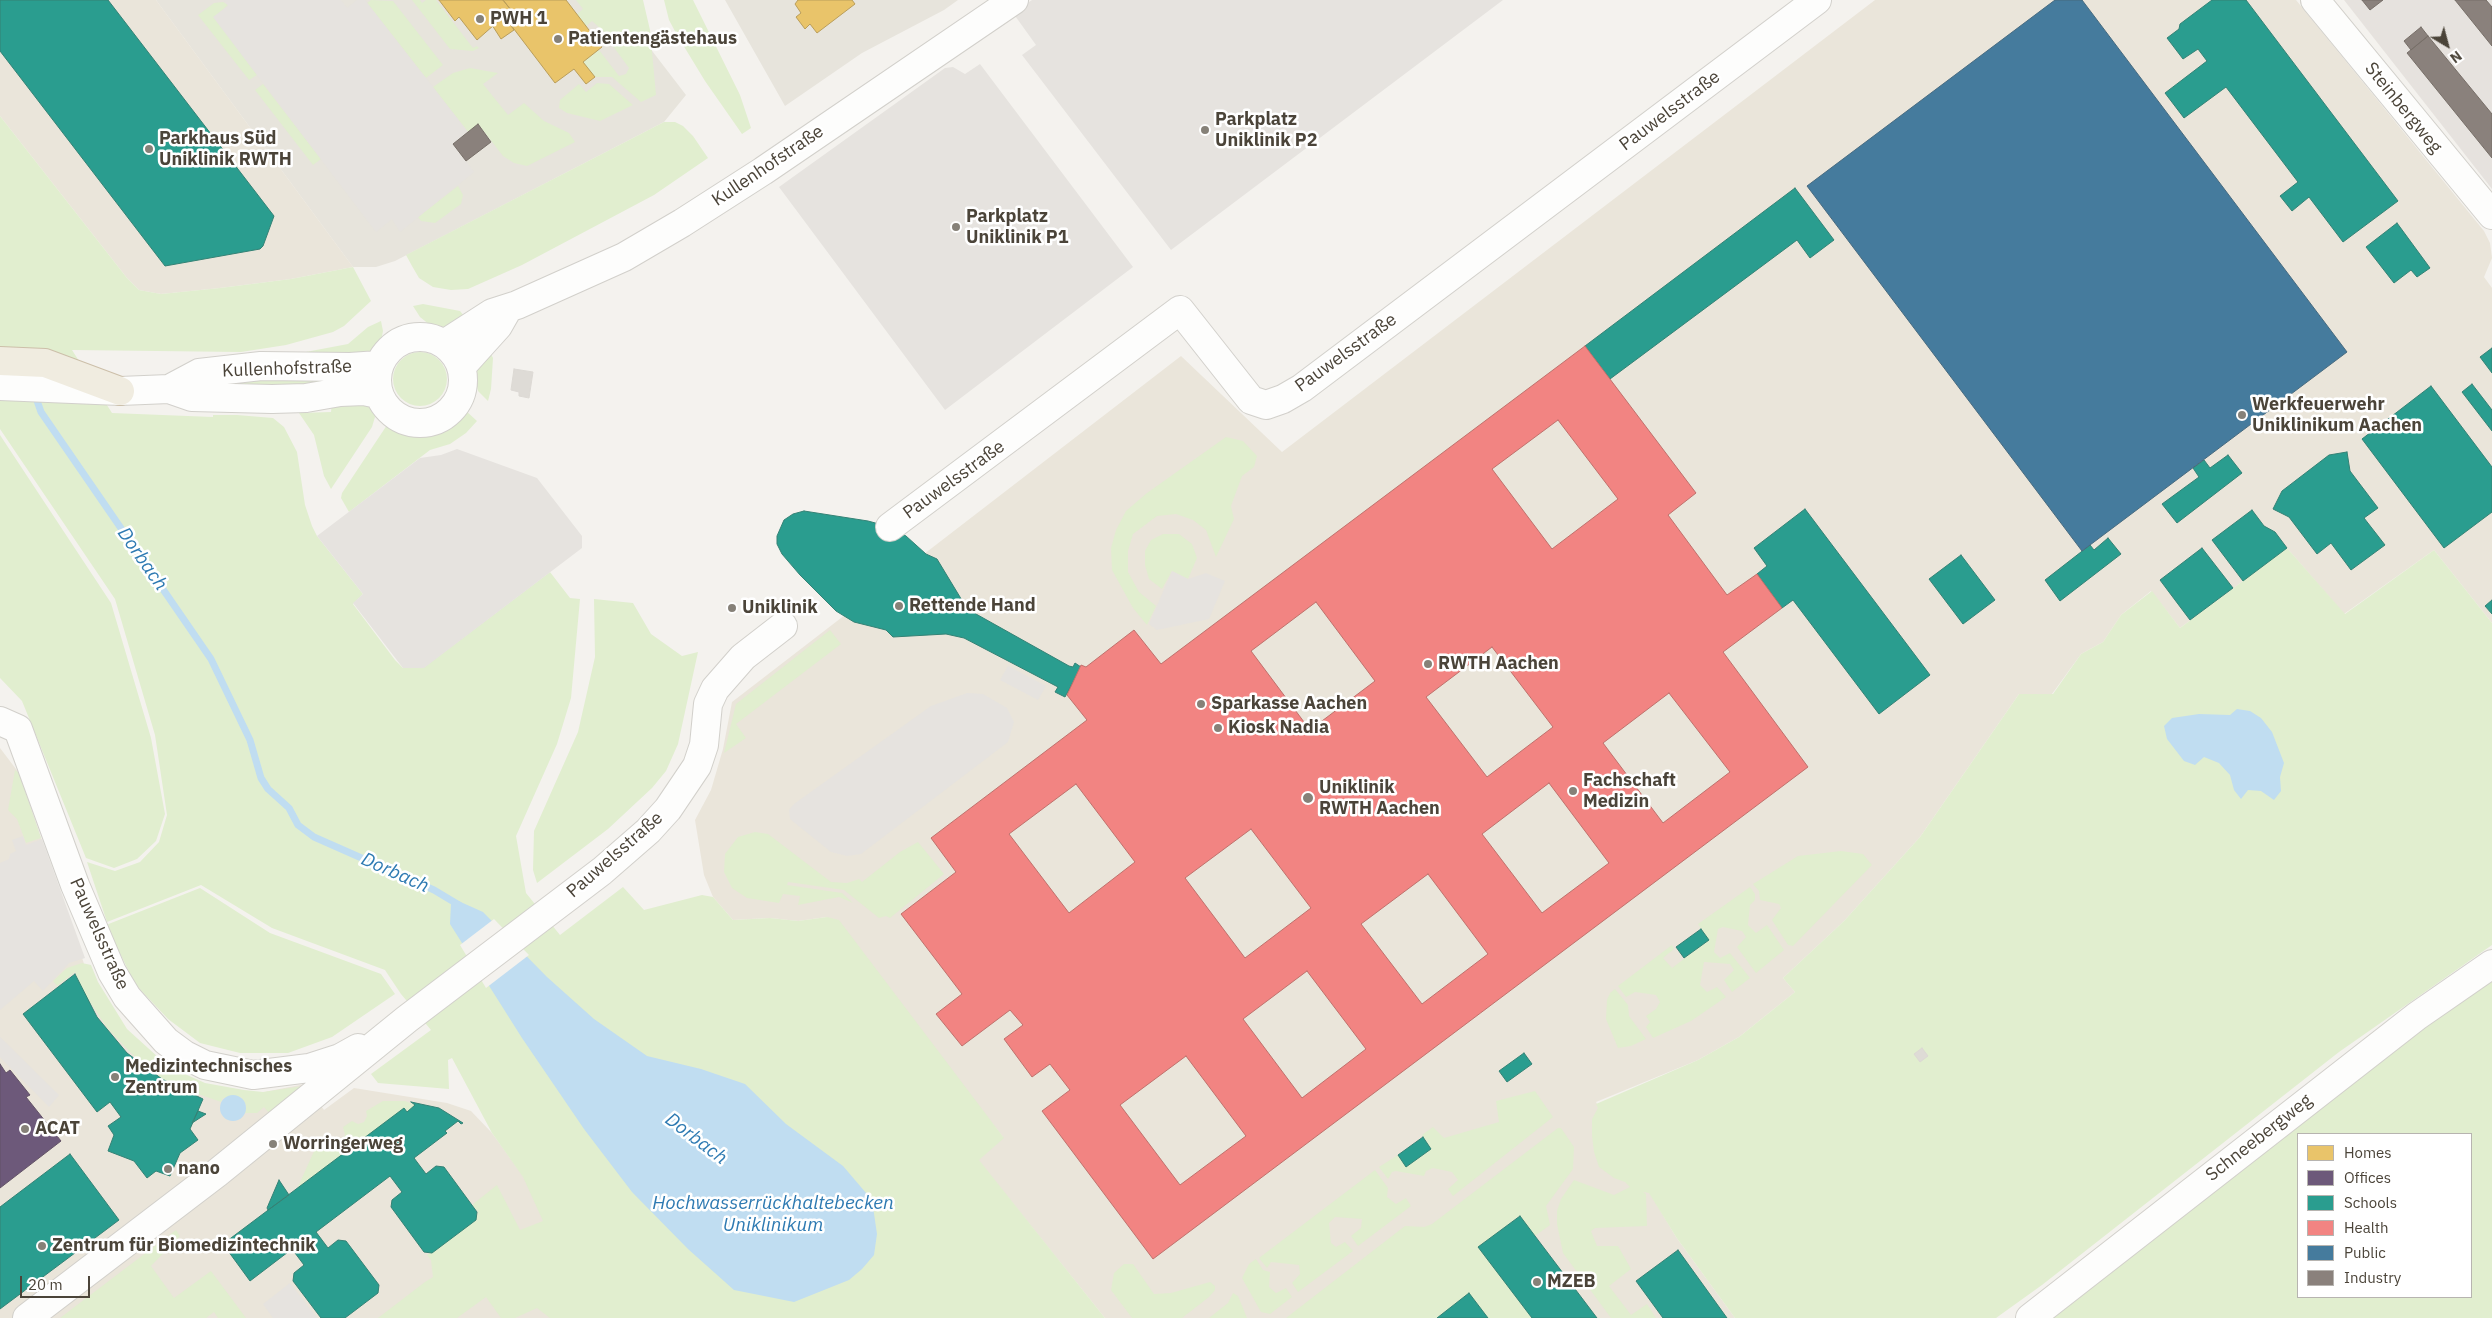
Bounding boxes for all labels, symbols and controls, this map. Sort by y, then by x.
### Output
place label: PWH 1 [490,8,547,30]
marker: PWH 1 [474,13,486,25]
north arrow [2422,20,2472,70]
place label: Patientengästehaus [568,28,737,50]
marker: Patientengästehaus [552,33,564,45]
text: N [2447,47,2465,67]
street label: Steinbergweg [2360,58,2446,158]
street label: Pauwelsstraße [1615,66,1725,156]
place label: Parkplatz Uniklinik P2 [1215,109,1317,152]
street label: Kullenhofstraße [708,121,828,211]
marker: Parkplatz Uniklinik P2 [1199,124,1211,136]
place label: Parkhaus Süd Uniklinik RWTH [159,128,292,170]
marker: Parkhaus Süd Uniklinik RWTH [143,143,155,155]
place label: Parkplatz Uniklinik P1 [966,206,1068,248]
marker: Parkplatz Uniklinik P1 [950,221,962,233]
street label: Pauwelsstraße [1291,309,1401,397]
street label: Kullenhofstraße [222,356,352,382]
place label: Werkfeuerwehr Uniklinikum Aachen [2252,394,2422,436]
marker: Werkfeuerwehr Uniklinikum Aachen [2236,409,2248,421]
street label: Pauwelsstraße [899,436,1009,524]
water label: Dorbach [112,523,172,595]
place label: Rettende Hand [909,595,1036,617]
place label: Uniklinik [742,597,818,619]
marker: Rettende Hand [893,600,905,612]
marker: Uniklinik [726,602,738,614]
place label: RWTH Aachen [1438,653,1559,675]
marker: RWTH Aachen [1422,658,1434,670]
place label: Sparkasse Aachen [1211,693,1367,715]
marker: Sparkasse Aachen [1195,698,1207,710]
place label: Kiosk Nadia [1228,717,1329,739]
marker: Kiosk Nadia [1212,722,1224,734]
place label: Fachschaft Medizin [1583,770,1676,812]
place label: Uniklinik RWTH Aachen [1319,777,1440,820]
marker: Fachschaft Medizin [1567,785,1579,797]
marker: Uniklinik RWTH Aachen [1301,791,1315,805]
street label: Pauwelsstraße [563,807,667,903]
water label: Dorbach [358,848,432,898]
street label: Pauwelsstraße [65,875,133,993]
place label: Medizintechnisches Zentrum [125,1056,292,1098]
marker: Medizintechnisches Zentrum [109,1071,121,1083]
street label: Schneebergweg [2202,1090,2316,1186]
water label: Dorbach [661,1108,731,1170]
place label: ACAT [35,1118,80,1140]
marker: ACAT [19,1123,31,1135]
place label: Worringerweg [283,1133,403,1155]
legend [2297,1133,2472,1298]
marker: Worringerweg [267,1138,279,1150]
text: Homes [2344,1143,2392,1162]
place label: nano [178,1158,220,1180]
marker: nano [162,1163,174,1175]
text: Offices [2344,1168,2391,1187]
water label: Hochwasserrückhaltebecken Uniklinikum [652,1193,894,1237]
text: Schools [2344,1193,2397,1212]
text: Health [2344,1218,2389,1237]
place label: Zentrum für Biomedizintechnik [52,1235,316,1257]
marker: Zentrum für Biomedizintechnik [36,1240,48,1252]
text: Public [2344,1243,2386,1262]
scale bar [22,1266,92,1298]
text: Industry [2344,1268,2401,1287]
place label: MZEB [1547,1271,1596,1293]
text: 20 m [28,1275,63,1294]
marker: MZEB [1531,1276,1543,1288]

